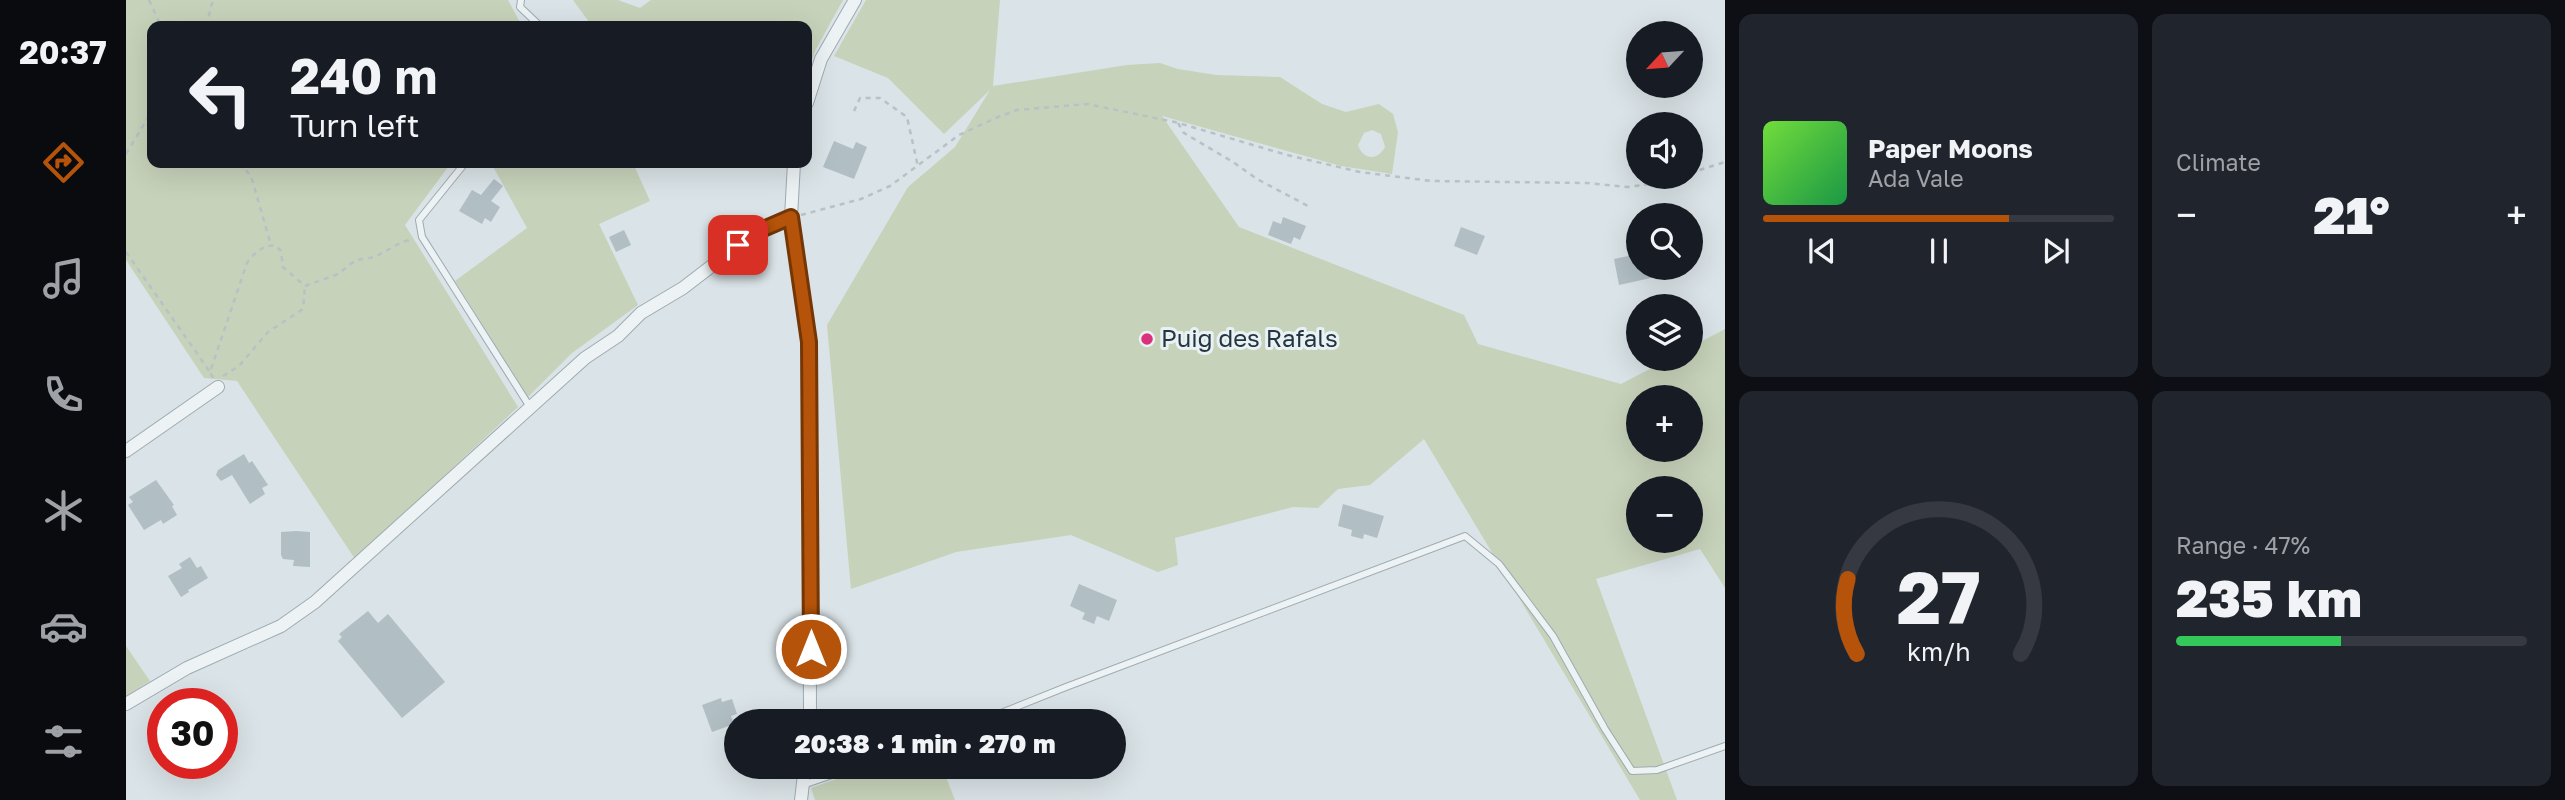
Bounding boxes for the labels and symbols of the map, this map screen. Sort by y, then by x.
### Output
north arrow [1626,21,1703,98]
pin [708,215,768,275]
place label: Puig des Rafals [1161,323,1338,352]
marker: Puig des Rafals [1139,331,1155,347]
position arrow [774,612,848,686]
speed limit sign: 30 [147,688,238,779]

